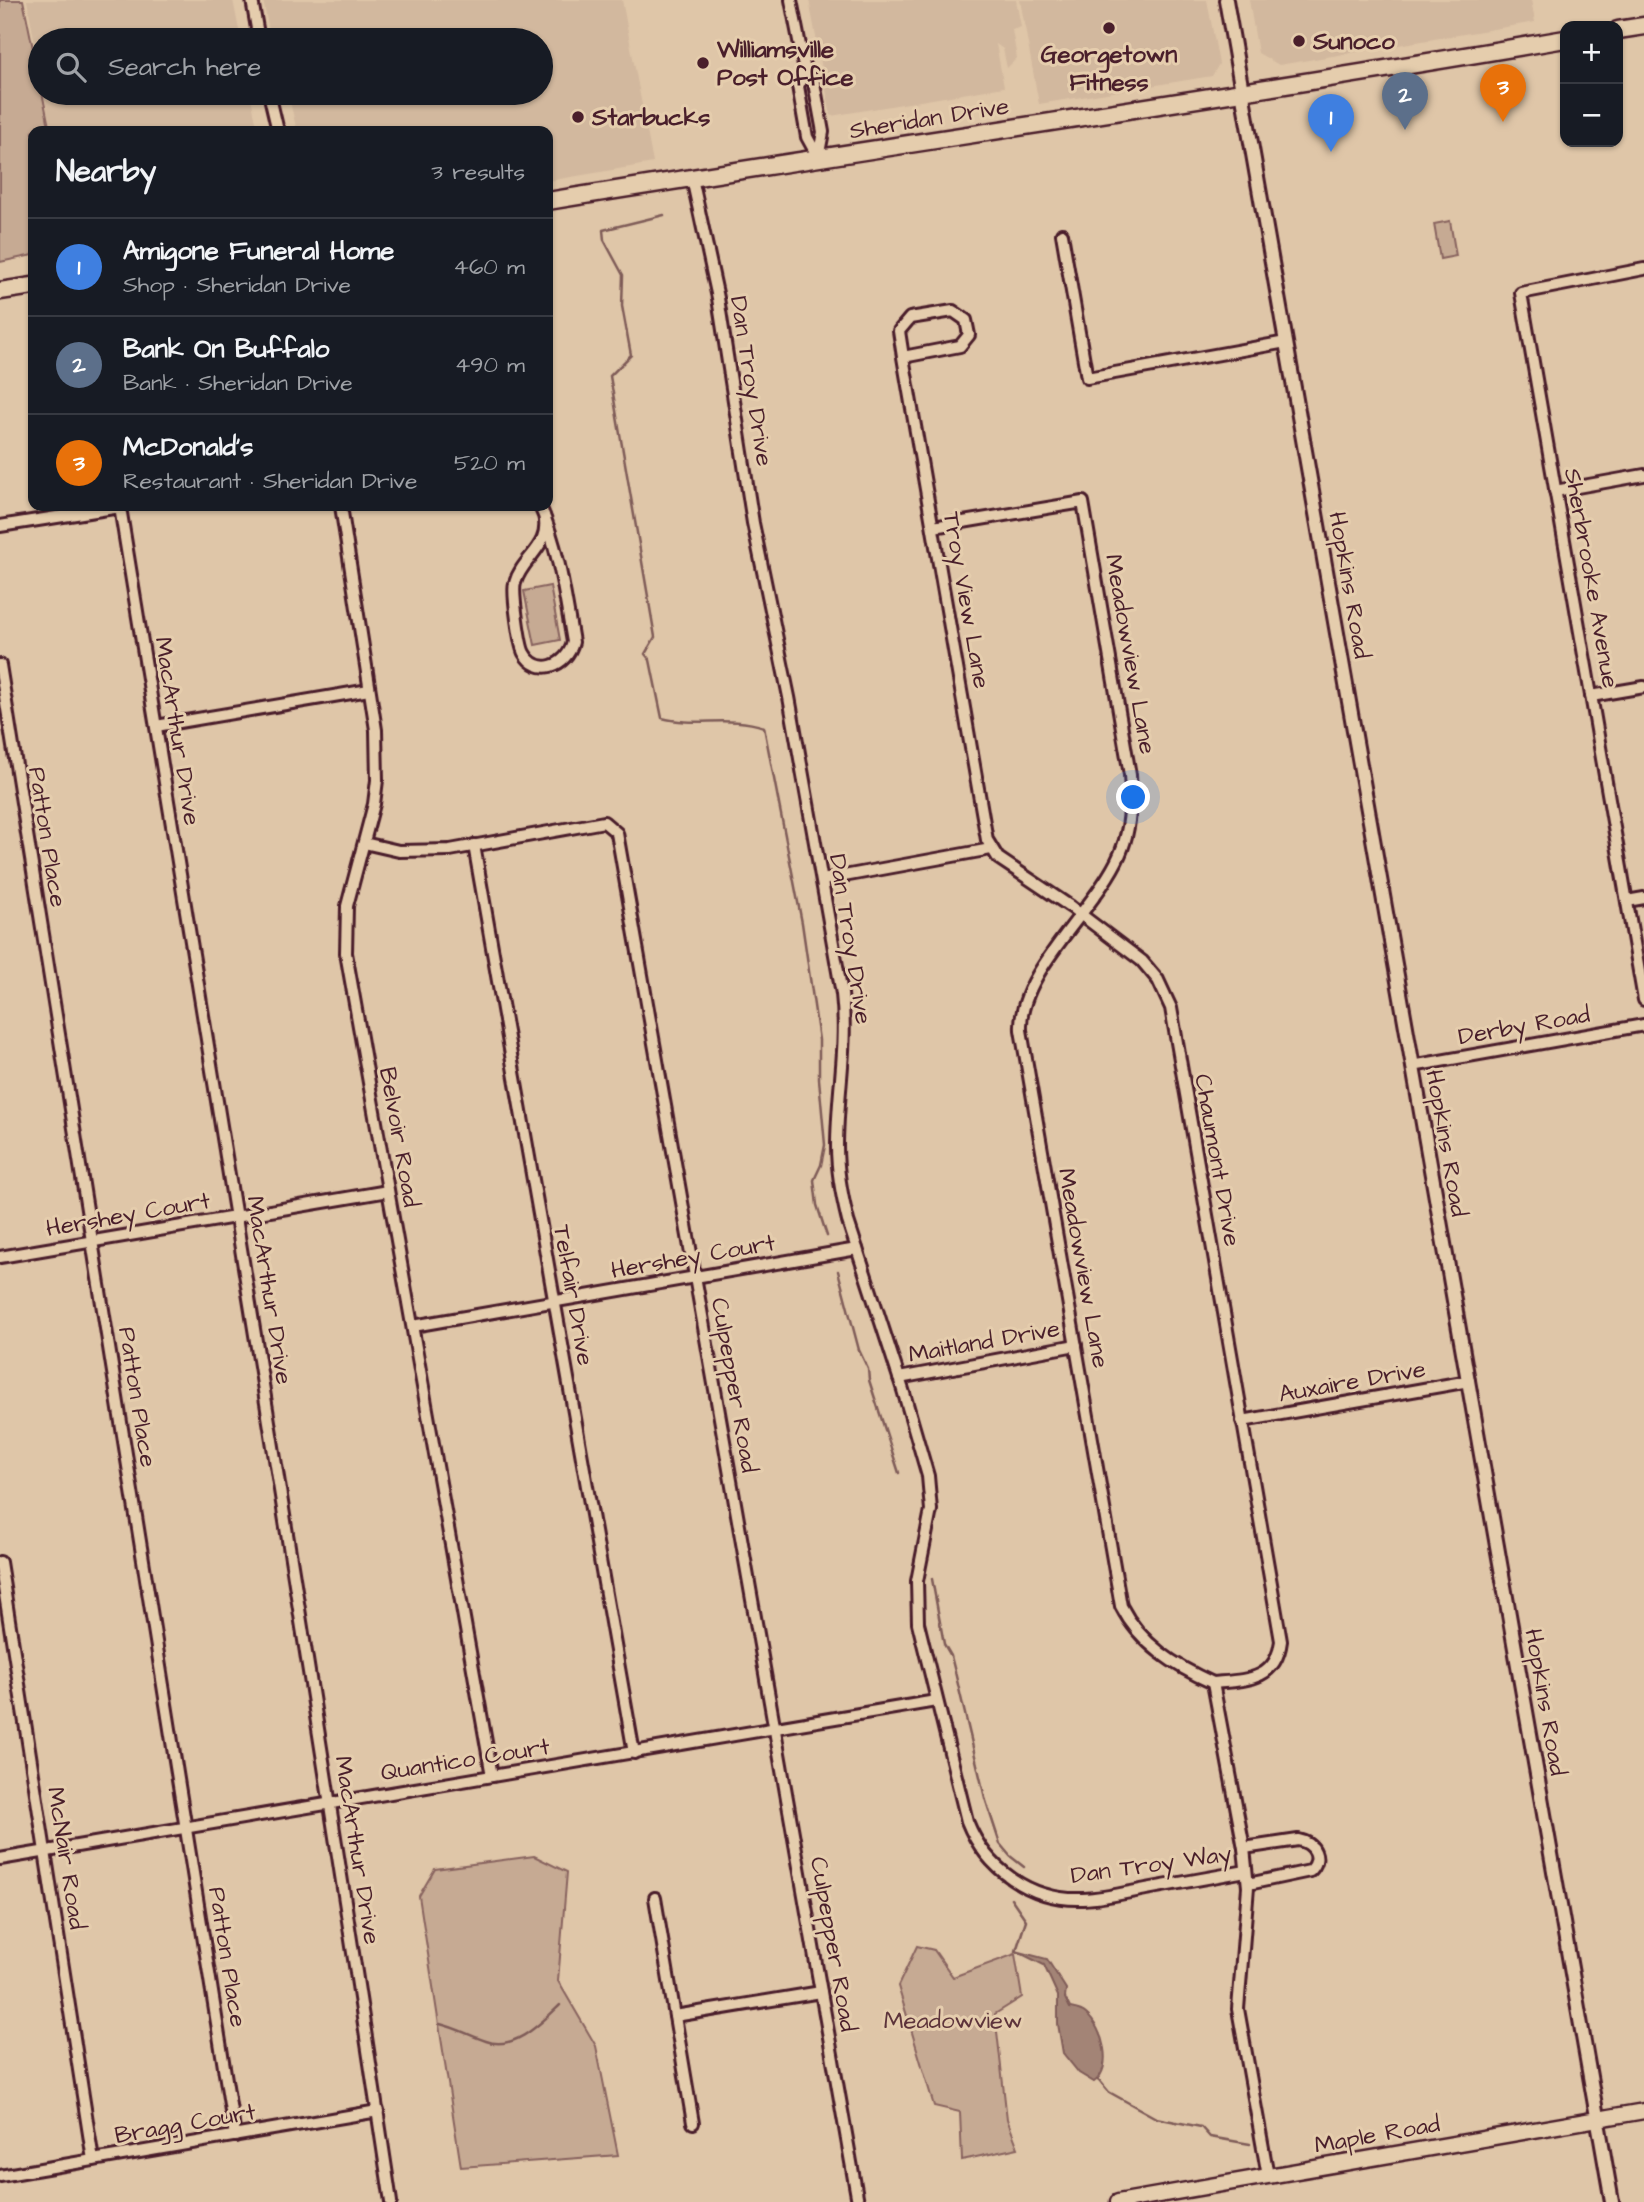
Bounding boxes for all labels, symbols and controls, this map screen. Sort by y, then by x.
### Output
marker: Georgetown Fitness [1101,20,1117,36]
map controls [1560,21,1623,147]
button: + [1560,21,1623,84]
place label: Sunoco [1312,25,1395,59]
search box [28,28,553,105]
place label: Williamsville Post Office [716,33,854,95]
marker: Sunoco [1291,33,1307,49]
place label: Georgetown Fitness [1041,38,1177,100]
icon: search [52,48,90,86]
text: Search here [108,49,261,85]
marker: Williamsville Post Office [695,55,711,71]
pin: 3 [1480,64,1526,122]
pin: 2 [1382,72,1428,130]
button: − [1560,84,1623,147]
street label: Sheridan Drive [847,90,1011,148]
pin: 1 [1308,94,1354,152]
place label: Starbucks [591,101,710,135]
marker: Starbucks [570,109,586,125]
text: Nearby [56,151,156,193]
text: 3 results [431,156,525,188]
text: Amigone Funeral Home [123,233,394,269]
text: 1 [78,251,80,283]
text: 460 m [453,251,525,283]
text: Shop · Sheridan Drive [123,269,351,301]
street label: Dan Troy Drive [720,294,781,469]
text: Bank On Buffalo [123,331,329,367]
text: 2 [72,349,86,381]
text: 490 m [455,349,525,381]
text: Bank · Sheridan Drive [123,367,353,399]
text: McDonald's [123,429,253,465]
text: 3 [73,447,85,479]
text: 520 m [454,447,525,479]
text: Restaurant · Sheridan Drive [123,465,417,497]
street label: Sherbrooke Avenue [1555,466,1627,691]
street label: Troy View Lane [933,509,998,691]
street label: Hopkins Road [1319,509,1379,661]
street label: Meadowview Lane [1096,552,1164,757]
street label: MacArthur Drive [145,634,209,828]
street label: Patton Place [19,765,75,910]
your location [1116,780,1150,814]
street label: Dan Troy Drive [819,852,880,1027]
street label: Derby Road [1456,998,1593,1055]
street label: Belvoir Road [370,1065,428,1210]
street label: Hopkins Road [1416,1067,1476,1219]
street label: Chaumont Drive [1185,1071,1249,1249]
street label: Meadowview Lane [1049,1166,1117,1371]
street label: Hershey Court [43,1184,213,1247]
street label: MacArthur Drive [237,1193,301,1387]
street label: Telfair Drive [544,1222,602,1368]
street label: Hershey Court [608,1226,778,1289]
street label: Culpepper Road [702,1295,766,1475]
street label: Maitland Drive [906,1312,1063,1372]
street label: Patton Place [109,1325,165,1470]
street label: Auxaire Drive [1276,1352,1428,1412]
street label: Hopkins Road [1515,1626,1575,1778]
street label: Quantico Court [378,1730,552,1790]
street label: MacArthur Drive [325,1753,389,1947]
street label: McNair Road [38,1784,94,1932]
street label: Dan Troy Way [1069,1837,1234,1894]
street label: Culpepper Road [801,1854,865,2034]
street label: Patton Place [199,1885,255,2030]
park label: Meadowview [884,2004,1022,2038]
street label: Bragg Court [112,2095,259,2154]
street label: Maple Road [1312,2107,1443,2163]

